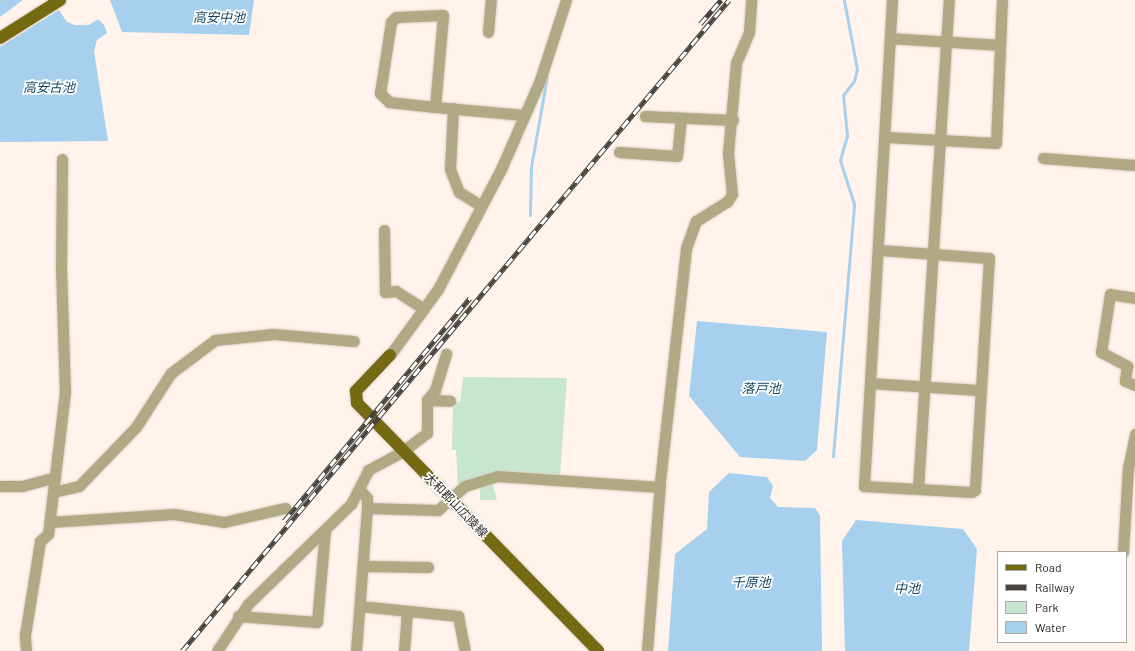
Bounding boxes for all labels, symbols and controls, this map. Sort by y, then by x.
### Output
water label: 高安中池 [193,9,245,25]
water label: 高安古池 [23,79,75,95]
water label: 落戸池 [742,380,780,396]
street label: 大和郡山広陵線 [422,470,490,540]
legend [997,551,1127,643]
text: Road [1035,560,1062,574]
water label: 千原池 [732,574,770,590]
water label: 中池 [894,580,920,596]
text: Railway [1035,580,1074,594]
text: Park [1035,600,1059,614]
text: Water [1035,620,1066,634]

